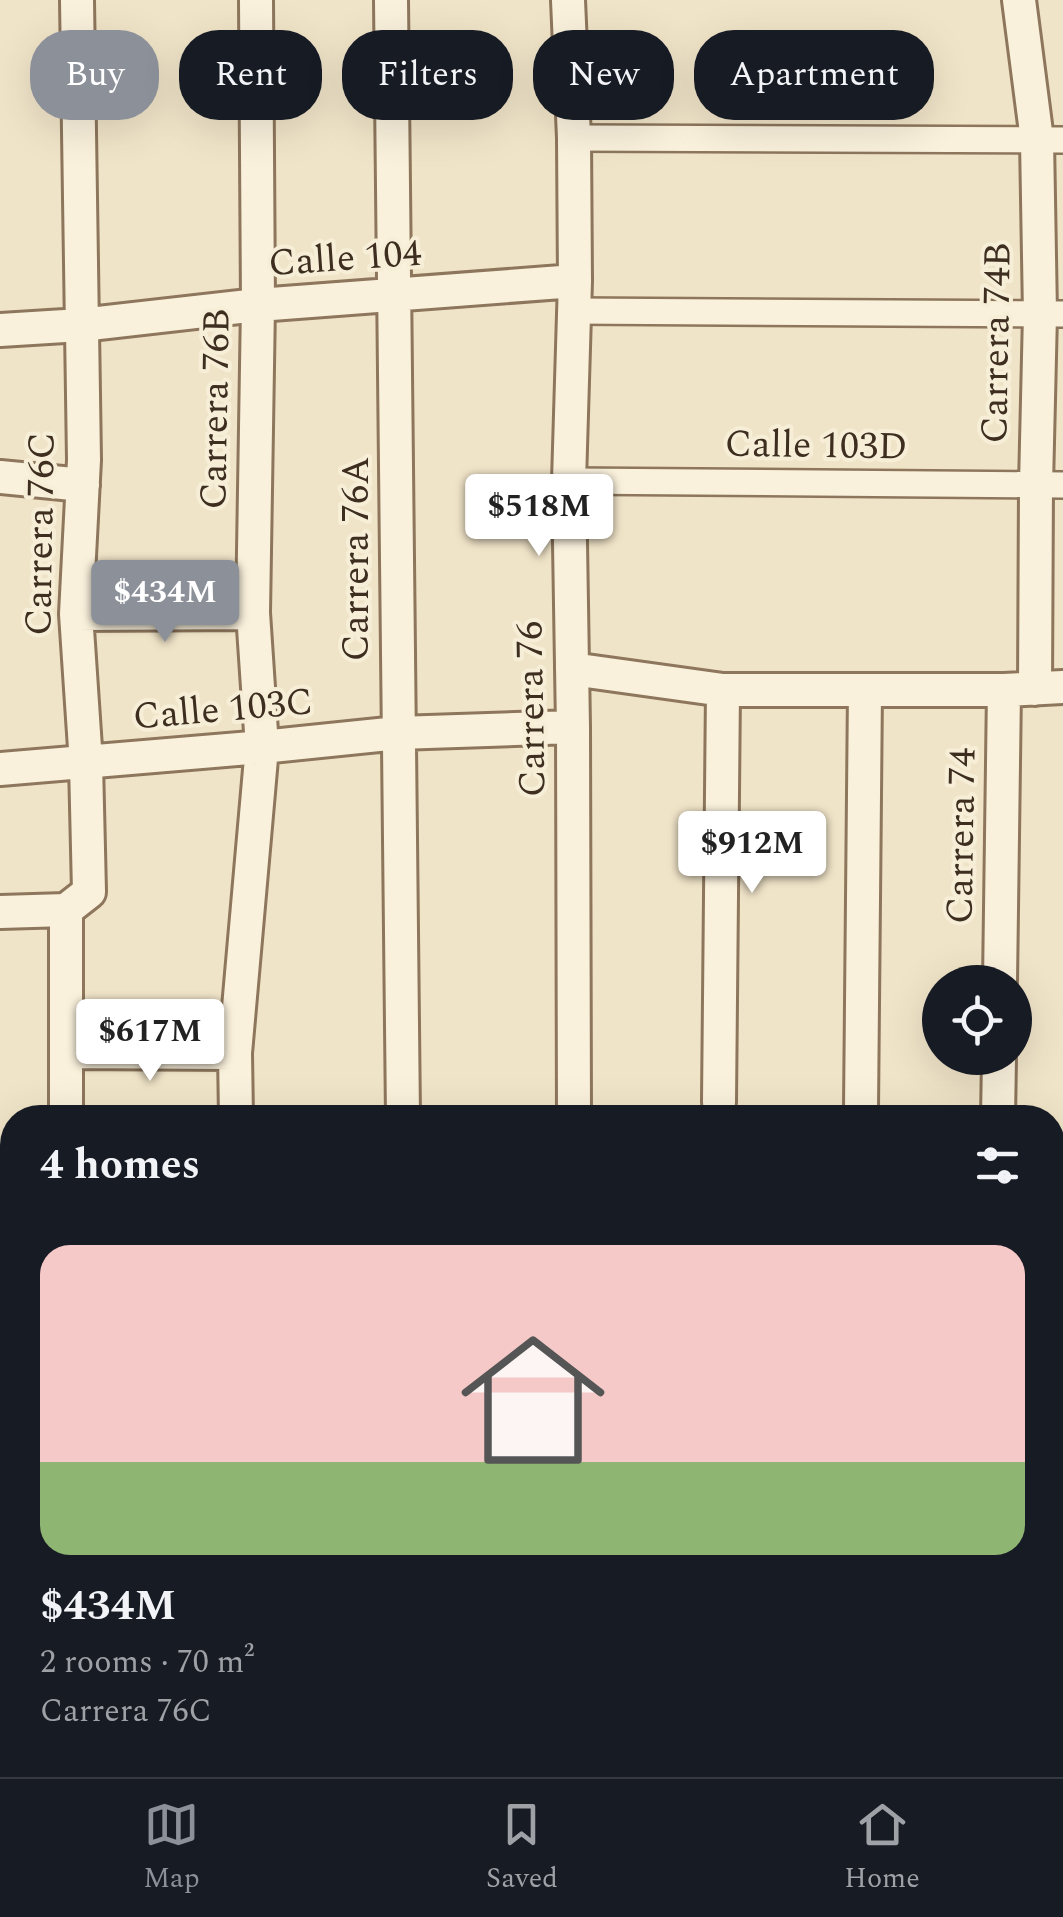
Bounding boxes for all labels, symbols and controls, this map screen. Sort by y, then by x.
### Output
chip: Buy [30,30,159,120]
chip: Rent [179,30,322,120]
chip: Filters [342,30,513,120]
chip: New [533,30,674,120]
chip: Apartment [694,30,934,120]
street label: Calle 104 [267,225,423,293]
street label: Carrera 74B [966,242,1028,444]
street label: Carrera 76B [185,308,247,510]
street label: Calle 103D [724,415,908,477]
street label: Carrera 76C [10,432,72,636]
street label: Carrera 76A [328,457,386,661]
pin: $518M [469,474,609,559]
text: $518M [487,482,591,531]
pin: $434M [95,560,235,645]
text: $434M [113,568,217,617]
street label: Carrera 76 [501,620,563,798]
street label: Calle 103C [130,673,316,747]
street label: Carrera 74 [931,747,993,925]
pin: $912M [682,811,822,896]
text: $912M [700,819,804,868]
map controls [922,965,1032,1075]
button: locate [922,965,1032,1075]
pin: $617M [80,999,220,1084]
text: $617M [98,1007,202,1056]
text: 4 homes [40,1134,200,1197]
icon: filters [970,1138,1025,1193]
icon: home [443,1310,623,1490]
text: $434M [40,1575,176,1638]
text: 2 rooms · 70 m² [40,1638,254,1687]
text: Carrera 76C [40,1687,212,1736]
tab: Map [143,1797,200,1900]
tab: Saved [486,1797,558,1900]
tab: Home [844,1797,920,1900]

